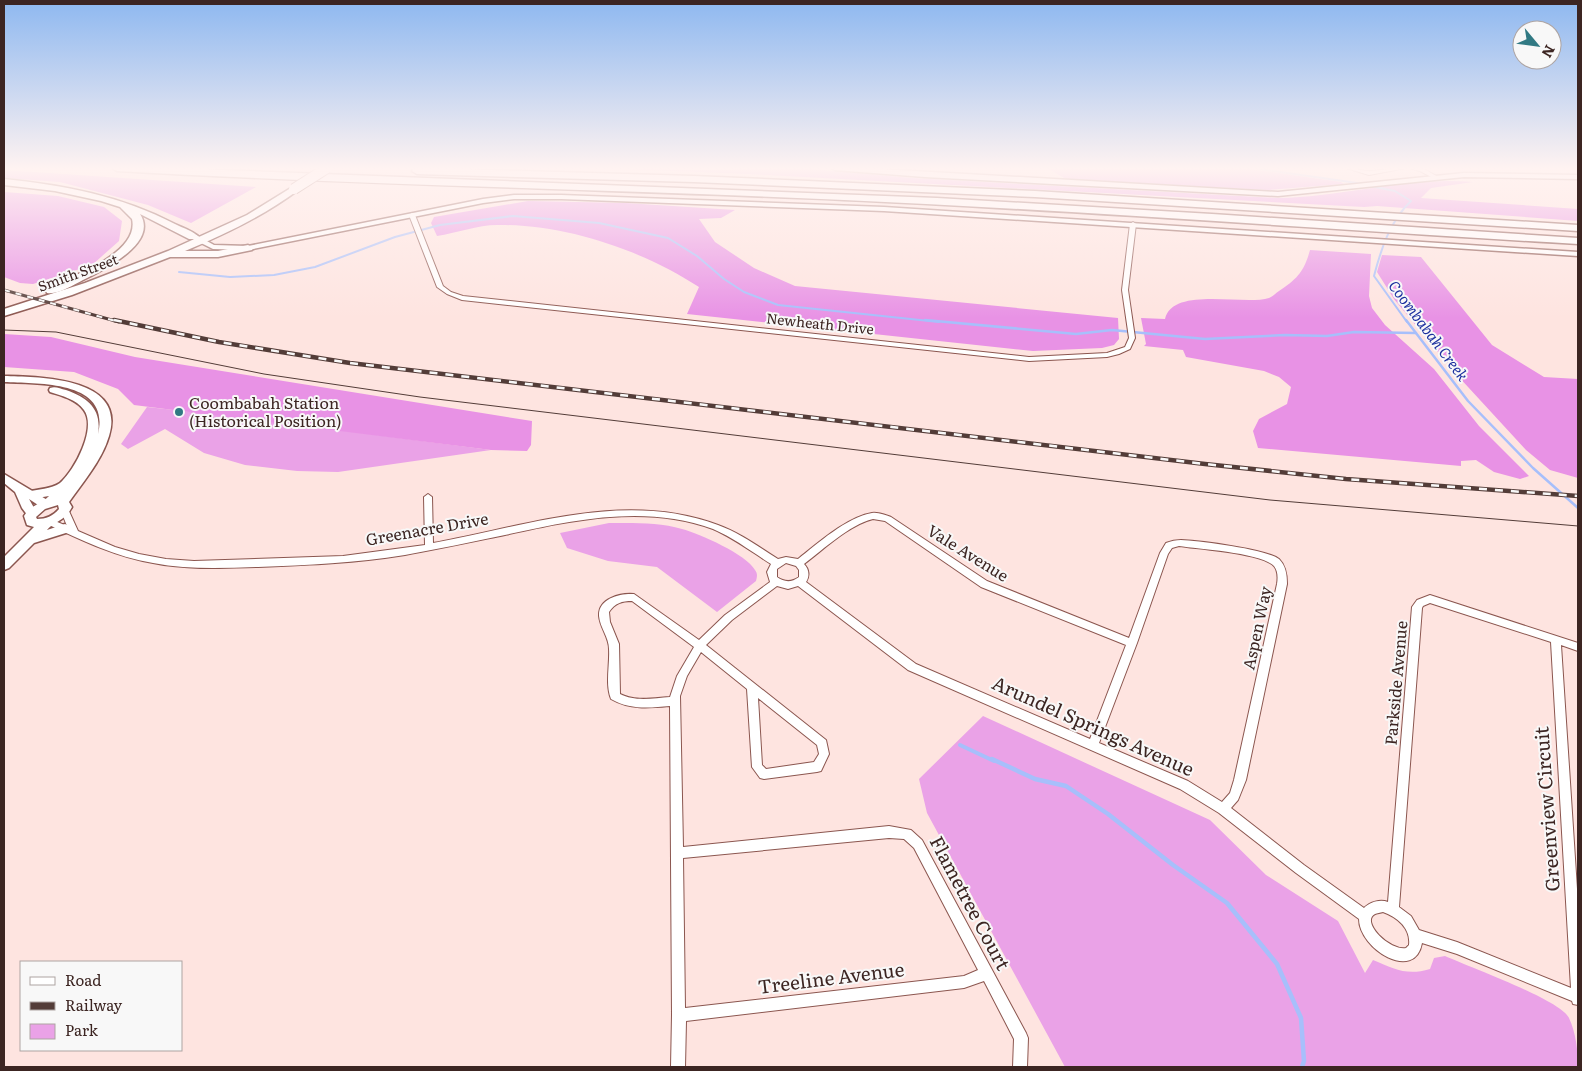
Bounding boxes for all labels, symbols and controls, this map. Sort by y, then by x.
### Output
north arrow [1512,20,1562,70]
text: N [1538,42,1561,62]
street label: Smith Street [35,248,121,296]
water label: Coombabah Creek [1384,275,1475,386]
street label: Newheath Drive [765,307,875,339]
place label: Coombabah Station (Historical Position) [189,390,342,432]
marker: Coombabah Station (Historical Position) [173,406,185,418]
street label: Greenacre Drive [364,505,490,551]
street label: Vale Avenue [923,518,1014,587]
street label: Aspen Way [1235,583,1277,672]
street label: Parkside Avenue [1378,620,1412,746]
street label: Arundel Springs Avenue [988,668,1199,782]
street label: Greenview Circuit [1526,725,1566,892]
street label: Flametree Court [924,831,1018,975]
street label: Treeline Avenue [756,954,906,1000]
legend [20,961,182,1051]
text: Road [65,968,101,991]
text: Railway [65,993,123,1016]
text: Park [65,1018,99,1041]

